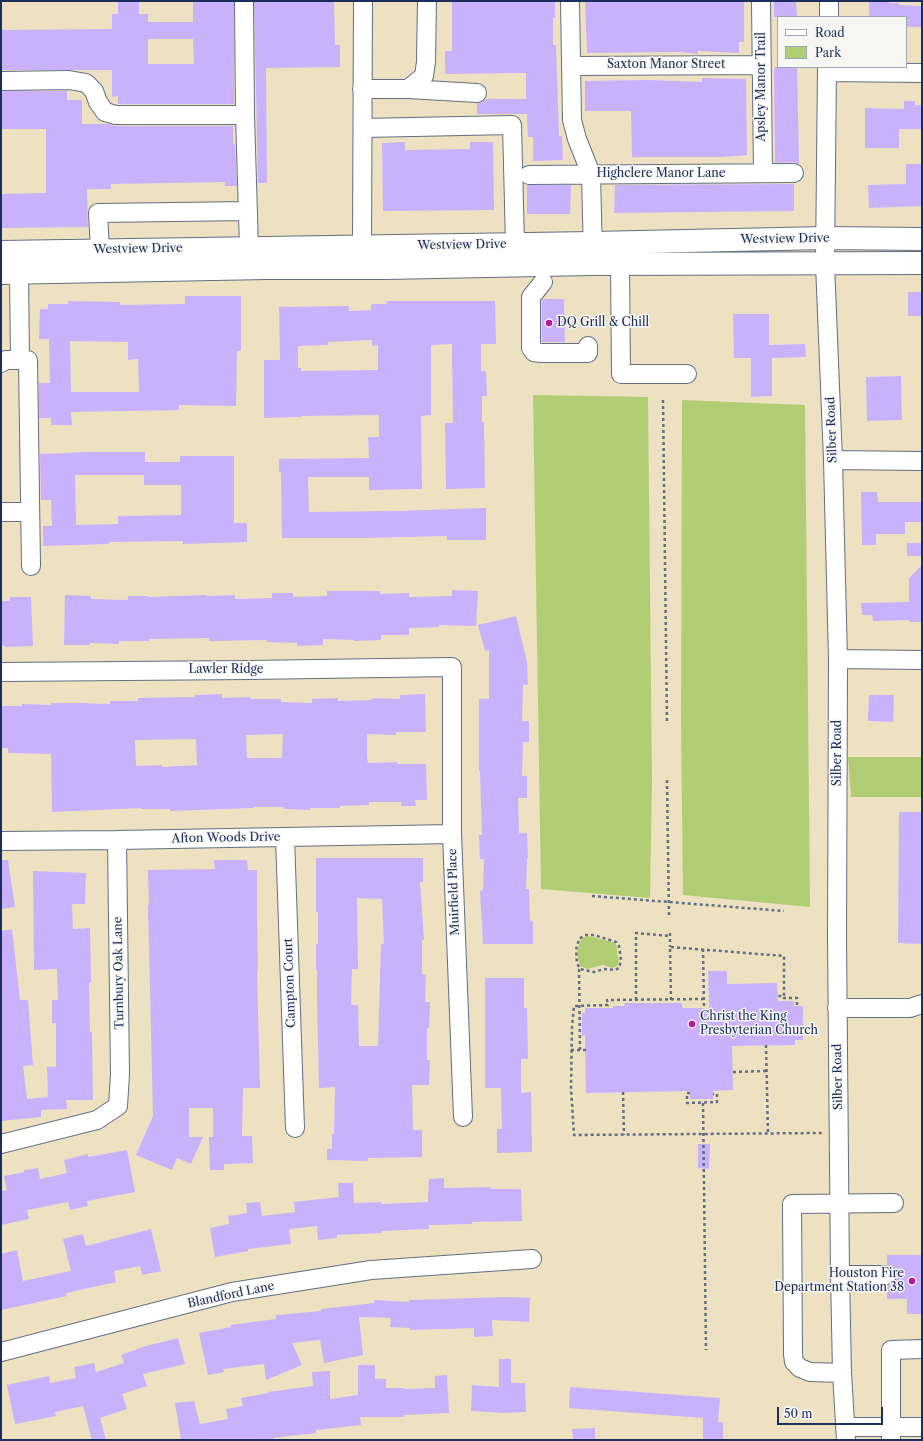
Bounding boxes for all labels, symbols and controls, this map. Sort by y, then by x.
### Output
legend [777,16,907,68]
text: Road [815,25,845,40]
street label: Apsley Manor Trail [755,32,769,142]
text: Park [815,45,841,60]
street label: Saxton Manor Street [607,58,725,72]
street label: Highclere Manor Lane [596,167,726,181]
street label: Westview Drive [740,231,830,247]
street label: Westview Drive [417,237,507,253]
street label: Westview Drive [93,241,183,257]
place label: DQ Grill & Chill [557,316,649,330]
marker: DQ Grill & Chill [544,318,554,328]
street label: Silber Road [824,397,840,463]
street label: Lawler Ridge [188,663,264,677]
street label: Silber Road [831,720,845,786]
street label: Afton Woods Drive [171,830,281,846]
street label: Muirfield Place [445,848,463,936]
street label: Turnbury Oak Lane [111,916,127,1030]
street label: Campton Court [281,938,299,1028]
place label: Christ the King Presbyterian Church [700,1010,818,1038]
marker: Christ the King Presbyterian Church [687,1019,697,1029]
street label: Silber Road [830,1044,846,1110]
place label: Houston Fire Department Station 38 [774,1267,904,1295]
marker: Houston Fire Department Station 38 [907,1276,917,1286]
street label: Blandford Lane [186,1279,276,1311]
scale bar [779,1399,885,1425]
text: 50 m [784,1406,813,1421]

